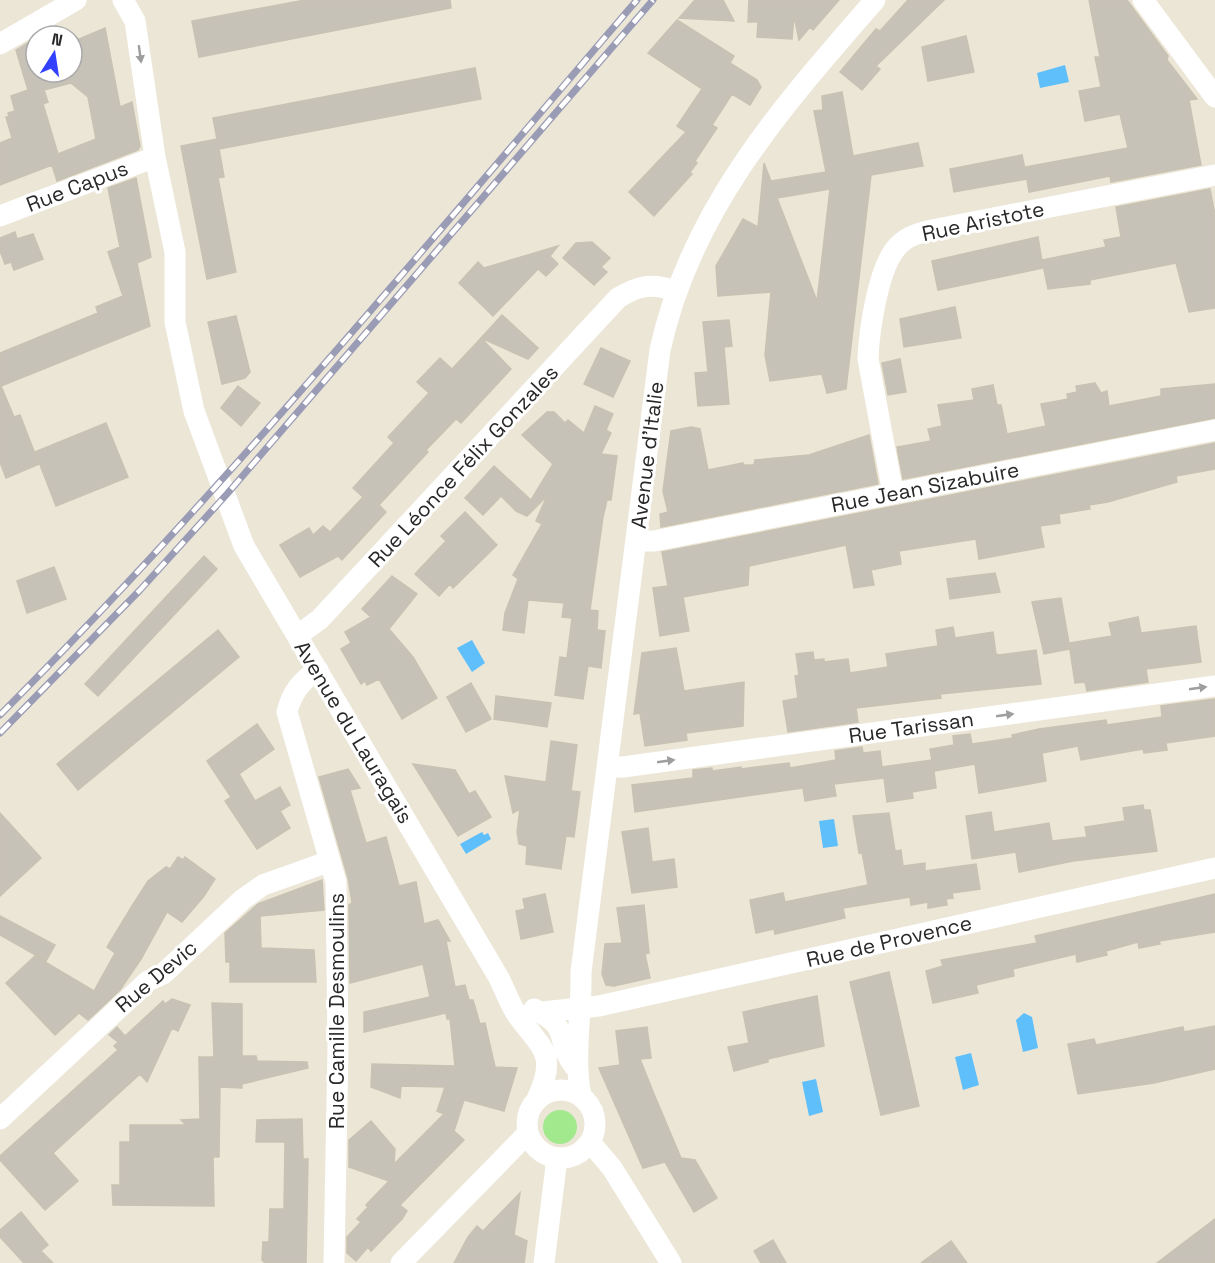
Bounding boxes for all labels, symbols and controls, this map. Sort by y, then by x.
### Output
north arrow [24,24,84,84]
text: N [50,28,64,51]
one-way arrow [135,45,144,64]
street label: Rue Capus [22,154,132,218]
street label: Rue Aristote [919,195,1047,247]
street label: Rue Léonce Félix Gonzales [362,359,564,573]
street label: Avenue d'Italie [625,380,669,530]
street label: Rue Jean Sizabuire [829,456,1021,518]
street label: Avenue du Lauragais [289,636,419,828]
one-way arrow [1188,684,1207,693]
street label: Rue Tarissan [847,705,975,749]
one-way arrow [995,710,1014,719]
one-way arrow [656,757,675,766]
street label: Rue Camille Desmoulins [323,893,350,1129]
street label: Rue de Provence [804,909,974,973]
street label: Rue Devic [109,934,203,1018]

